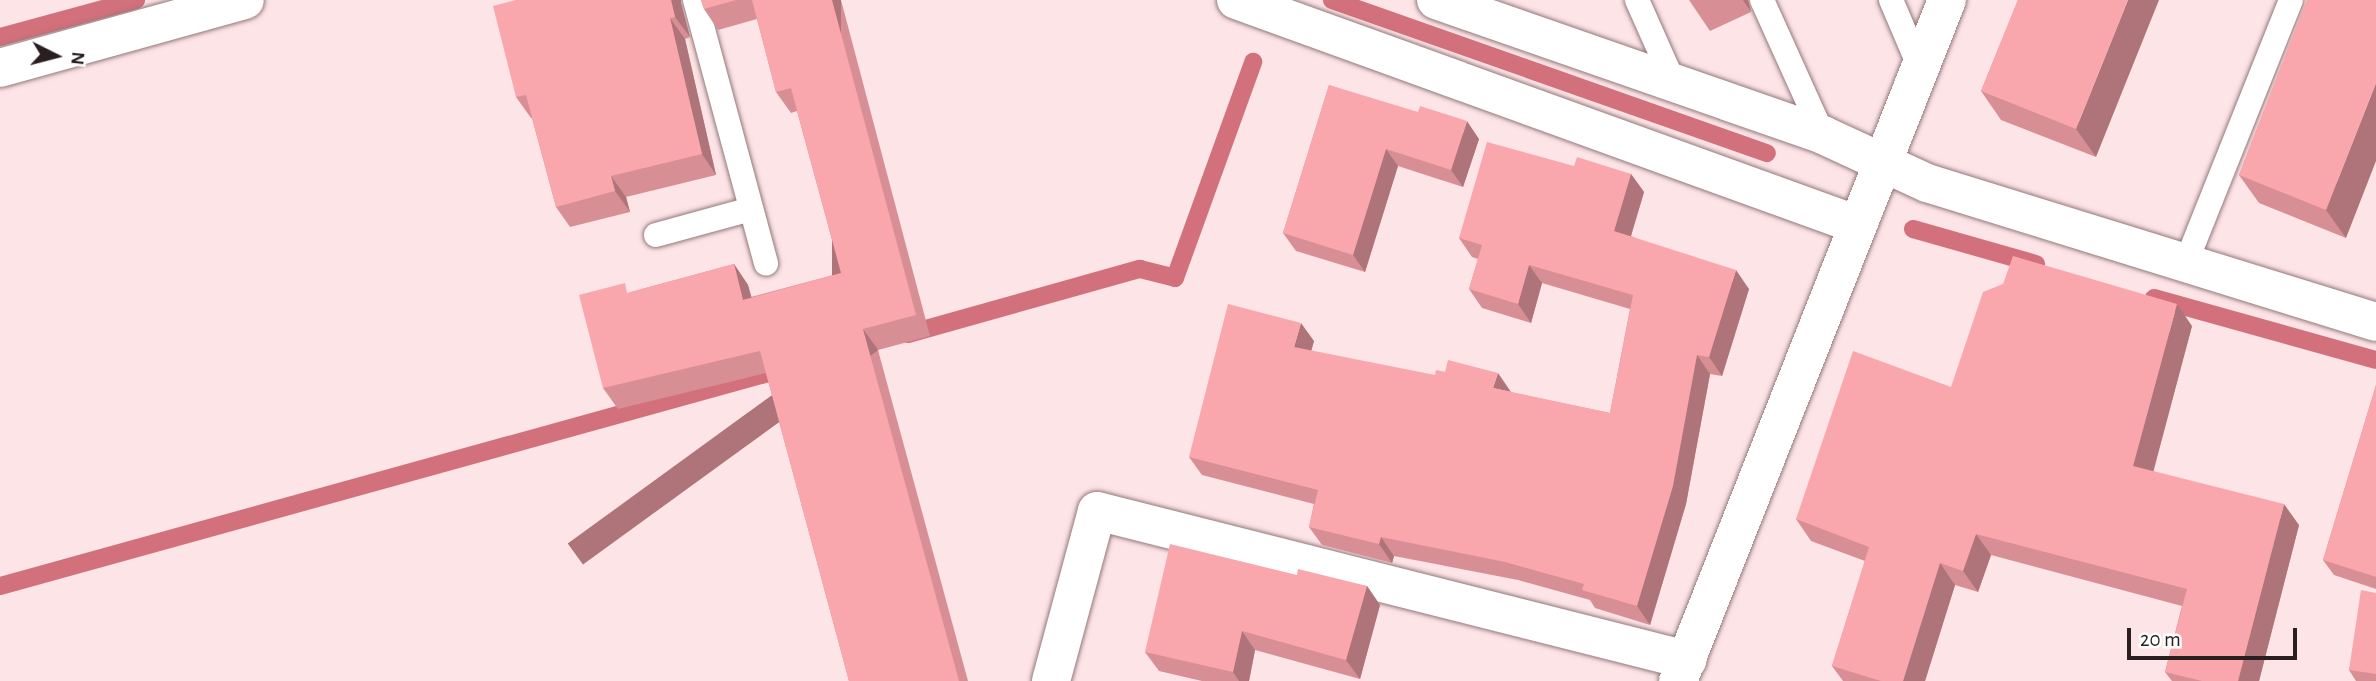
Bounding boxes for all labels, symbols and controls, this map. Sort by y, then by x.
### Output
north arrow [21,21,91,91]
text: N [67,51,88,66]
scale bar [2131,614,2301,658]
text: 20 m [2140,629,2181,650]

